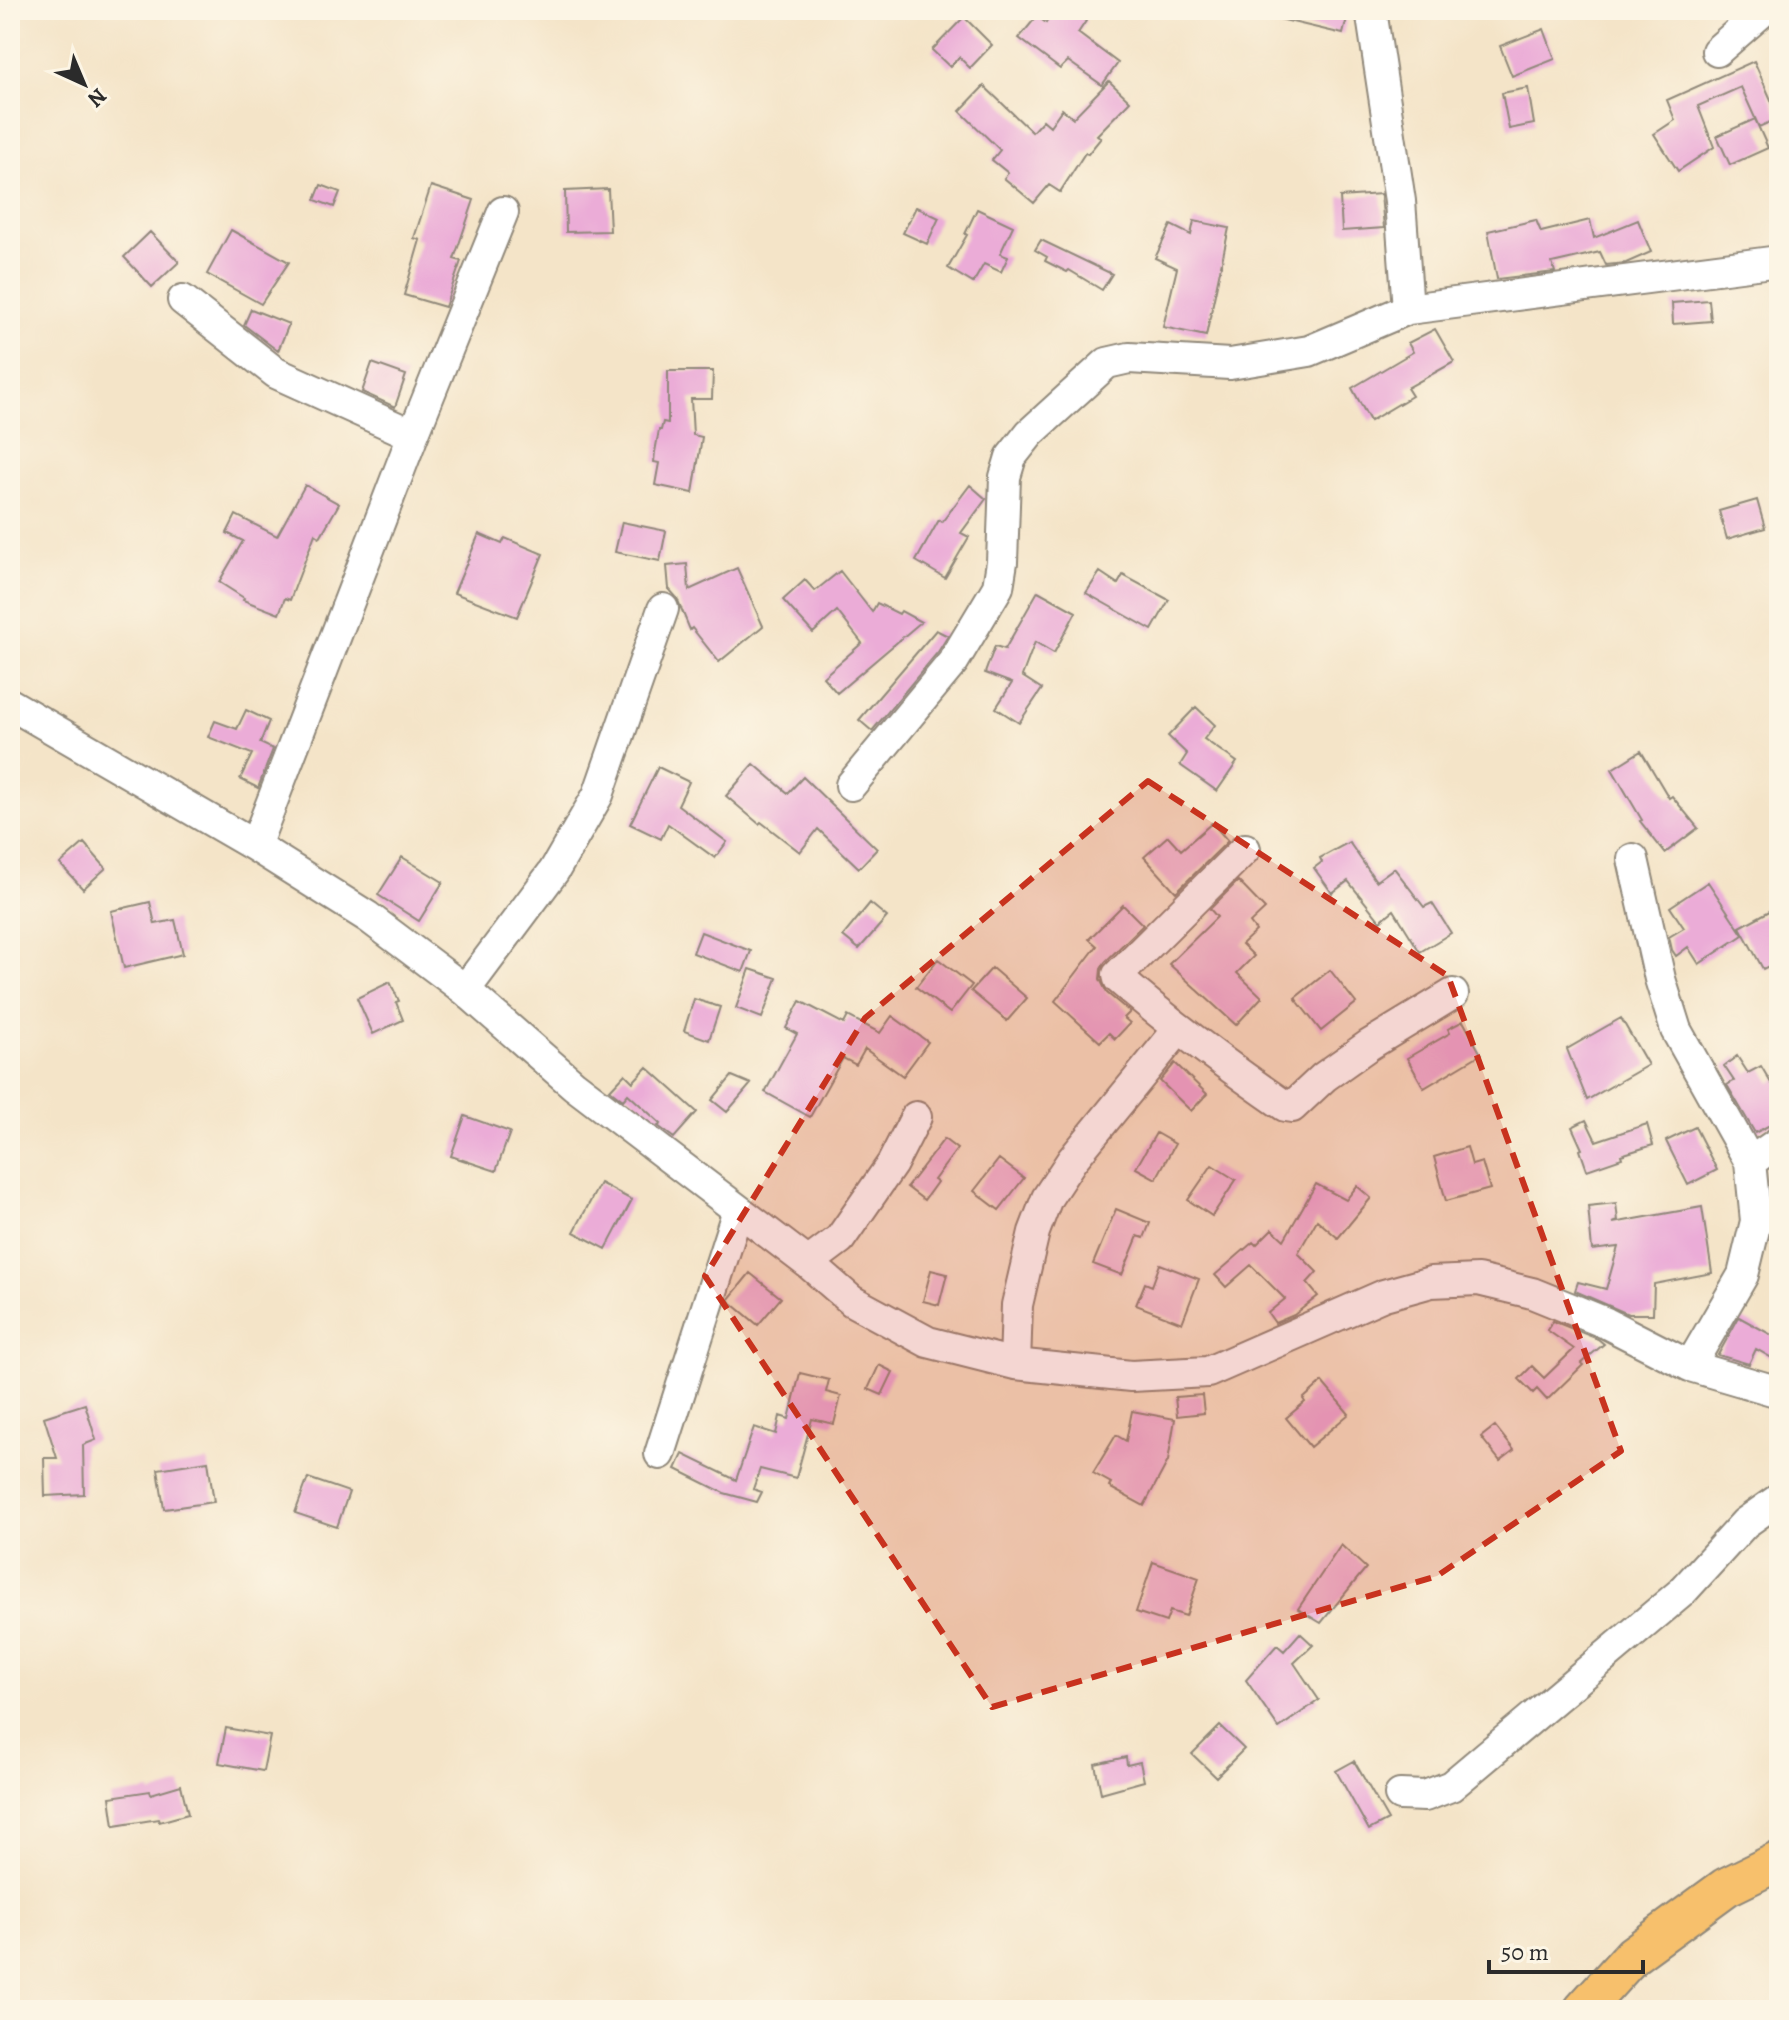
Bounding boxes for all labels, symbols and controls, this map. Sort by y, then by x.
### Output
north arrow [44,44,124,124]
text: N [81,81,113,114]
scale bar [1489,1924,1643,1974]
text: 50 m [1501,1936,1549,1968]

